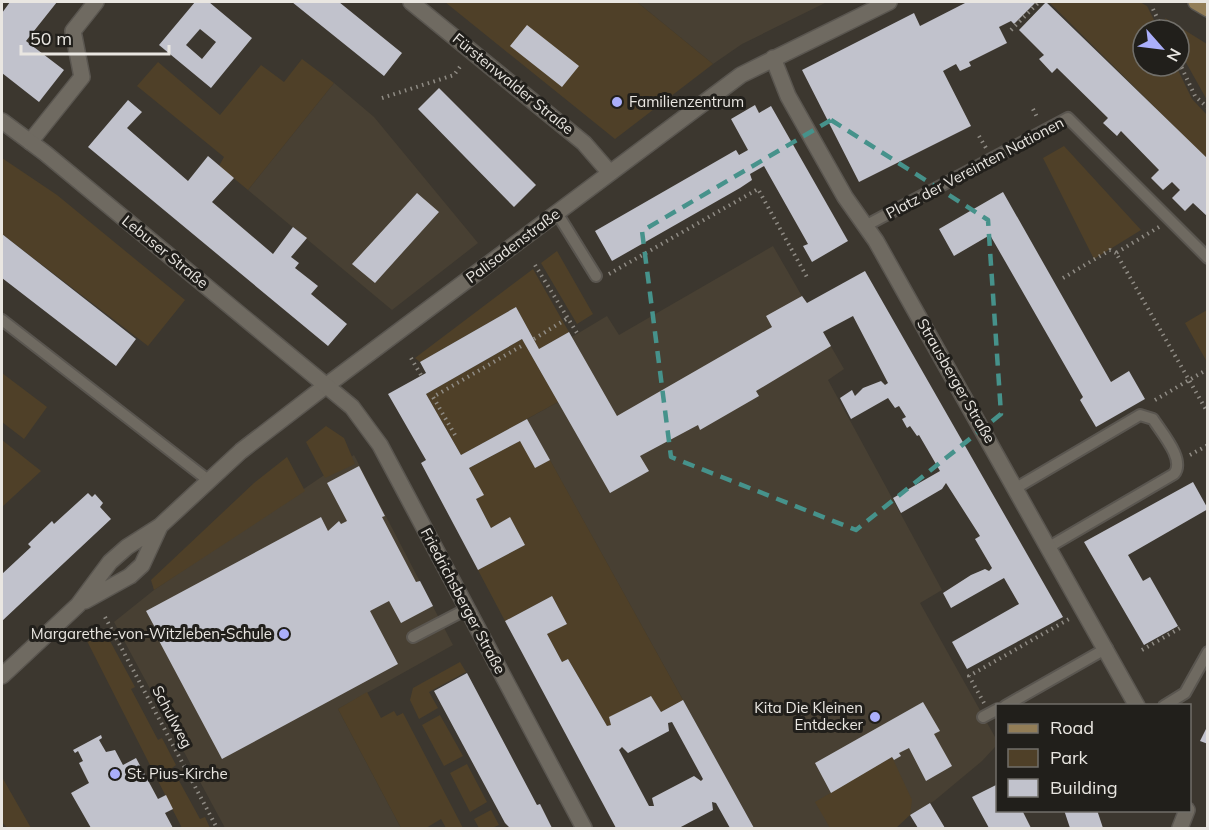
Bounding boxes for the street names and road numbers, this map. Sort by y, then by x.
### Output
street label: Fürstenwalder Straße [449,29,578,138]
street label: Platz der Vereinten Nationen [883,113,1067,223]
street label: Palisadenstraße [462,204,563,287]
street label: Lebuser Straße [118,211,212,292]
street label: Strausberger Straße [913,315,1000,446]
street label: Friedrichsberger Straße [417,524,510,677]
street label: Schulweg [148,682,197,751]

